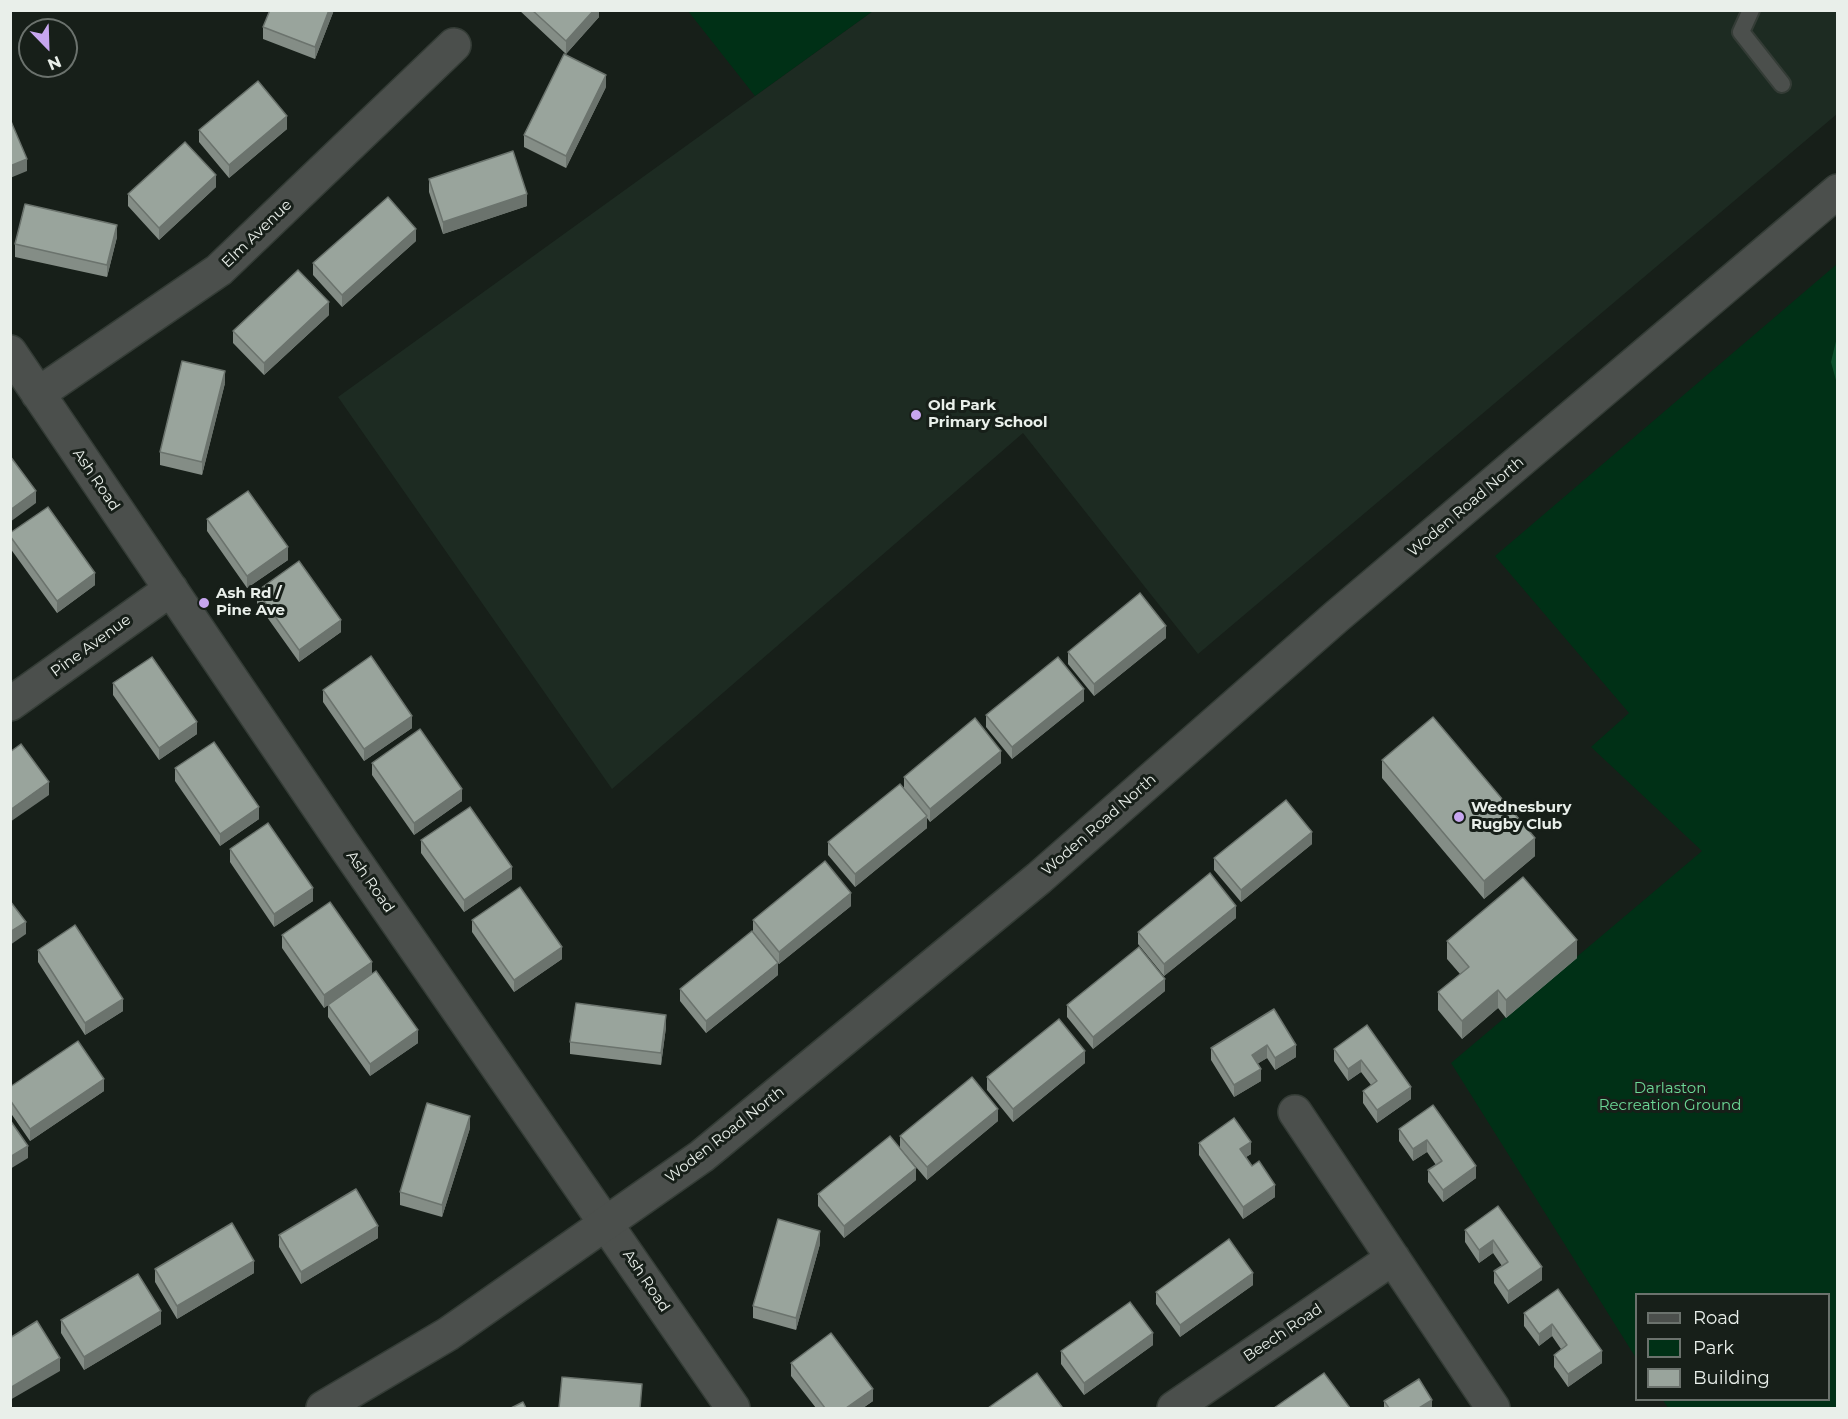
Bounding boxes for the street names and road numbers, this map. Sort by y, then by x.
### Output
street label: Elm Avenue [218,196,296,272]
street label: Ash Road [69,445,123,515]
street label: Woden Road North [1404,453,1528,561]
street label: Pine Avenue [47,611,135,681]
street label: Woden Road North [1038,770,1160,880]
street label: Ash Road [342,848,398,916]
street label: Woden Road North [662,1083,788,1187]
street label: Ash Road [619,1246,673,1316]
street label: Beech Road [1240,1300,1326,1366]

